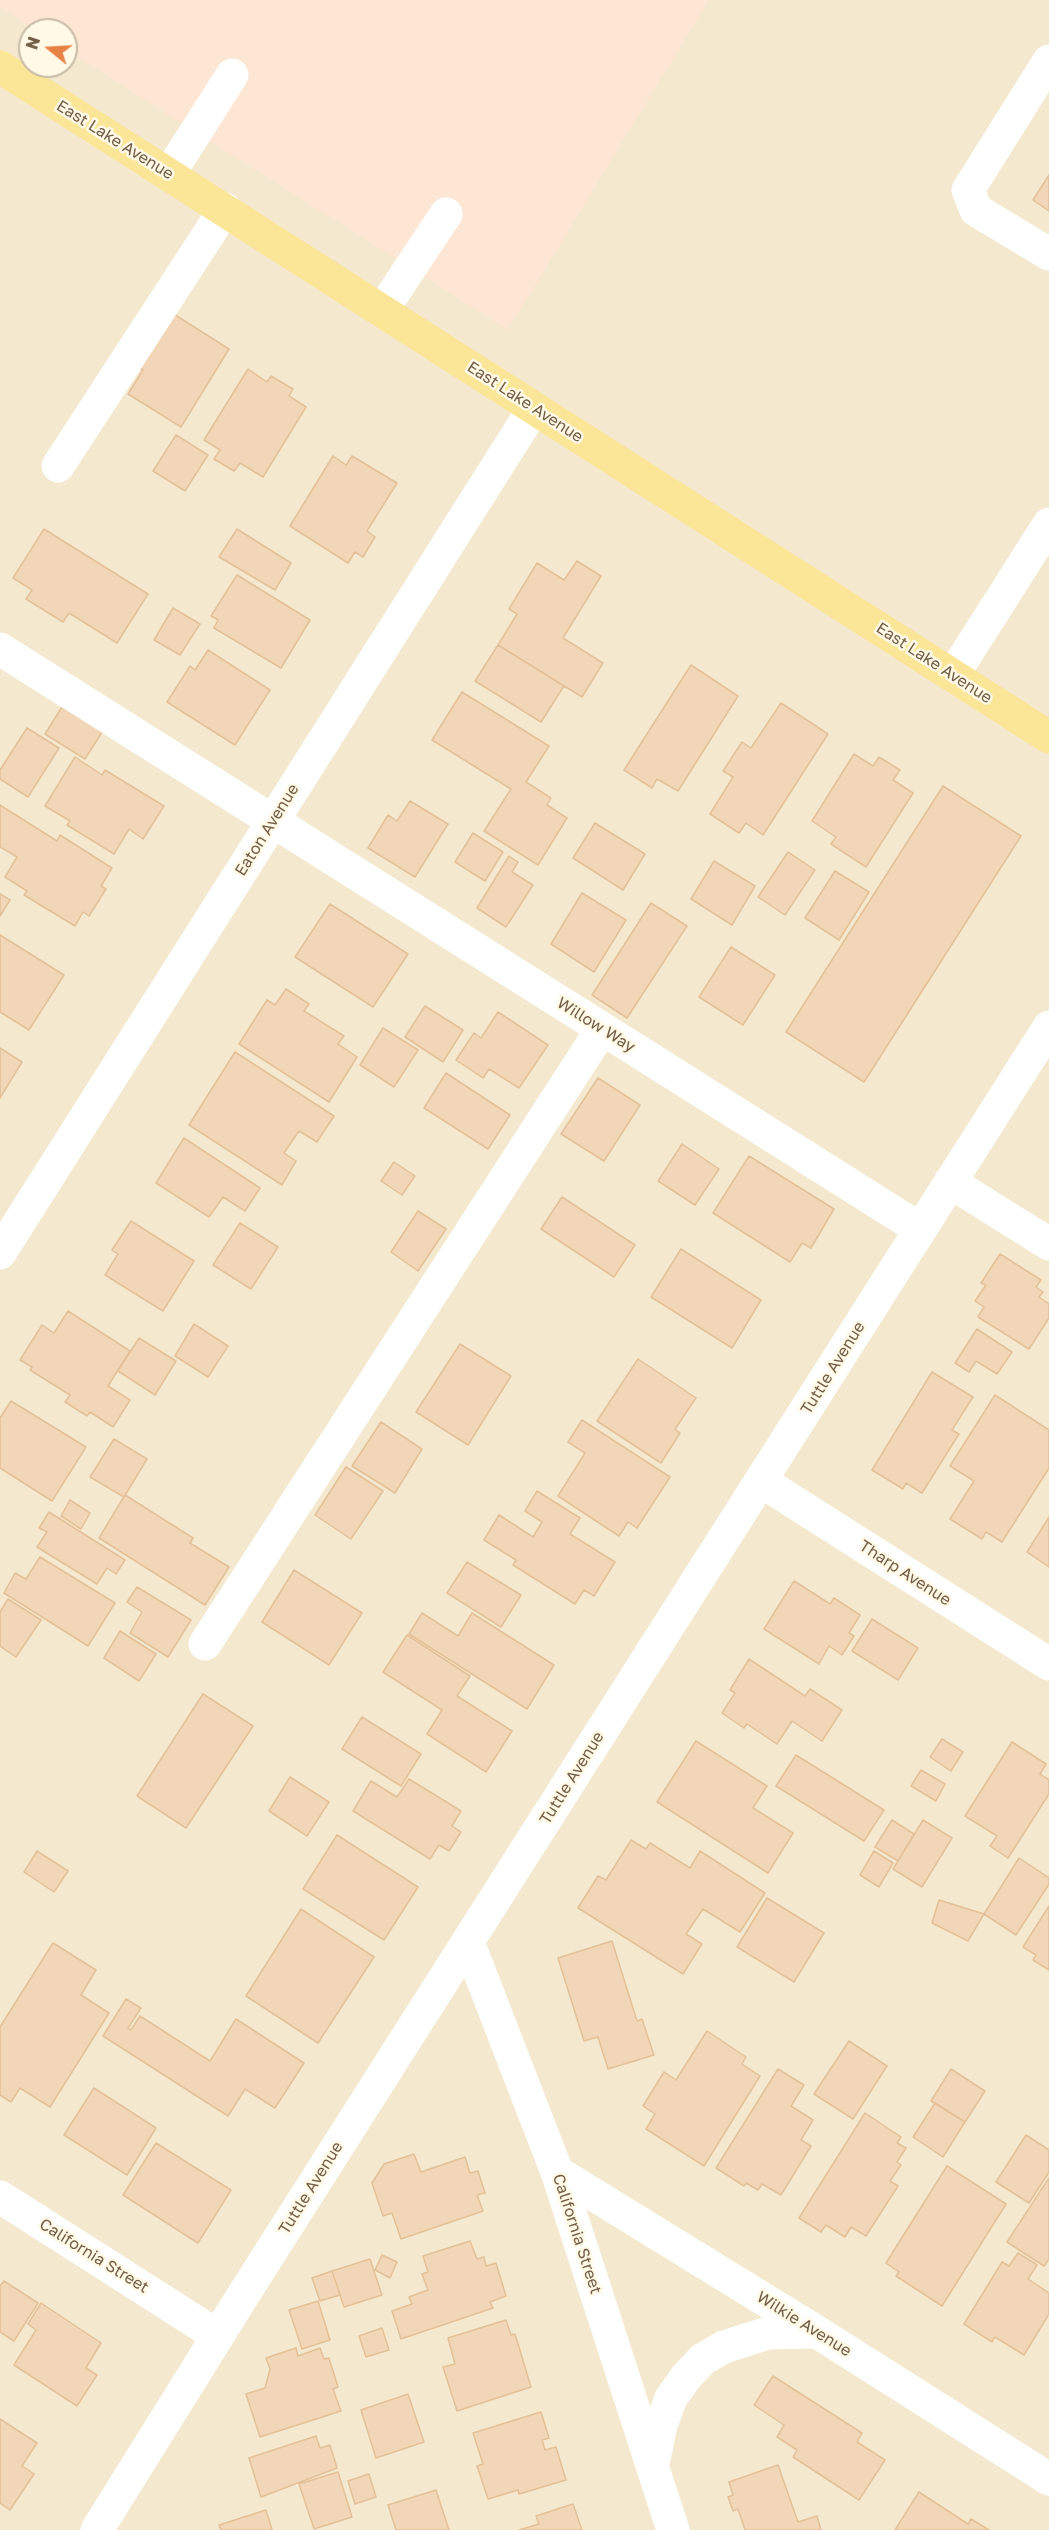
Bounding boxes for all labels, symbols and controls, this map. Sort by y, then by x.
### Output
north arrow [18,18,78,78]
text: N [21,34,44,52]
street label: East Lake Avenue [53,96,177,184]
street label: East Lake Avenue [463,357,587,447]
street label: East Lake Avenue [872,618,996,708]
street label: Eaton Avenue [231,780,303,880]
street label: Willow Way [553,993,639,1057]
street label: Tuttle Avenue [797,1318,869,1418]
street label: Tharp Avenue [856,1536,954,1610]
street label: Tuttle Avenue [536,1728,608,1828]
street label: Tuttle Avenue [275,2138,347,2238]
street label: California Street [548,2171,606,2297]
street label: California Street [36,2215,152,2297]
street label: Wilkie Avenue [753,2287,855,2361]

